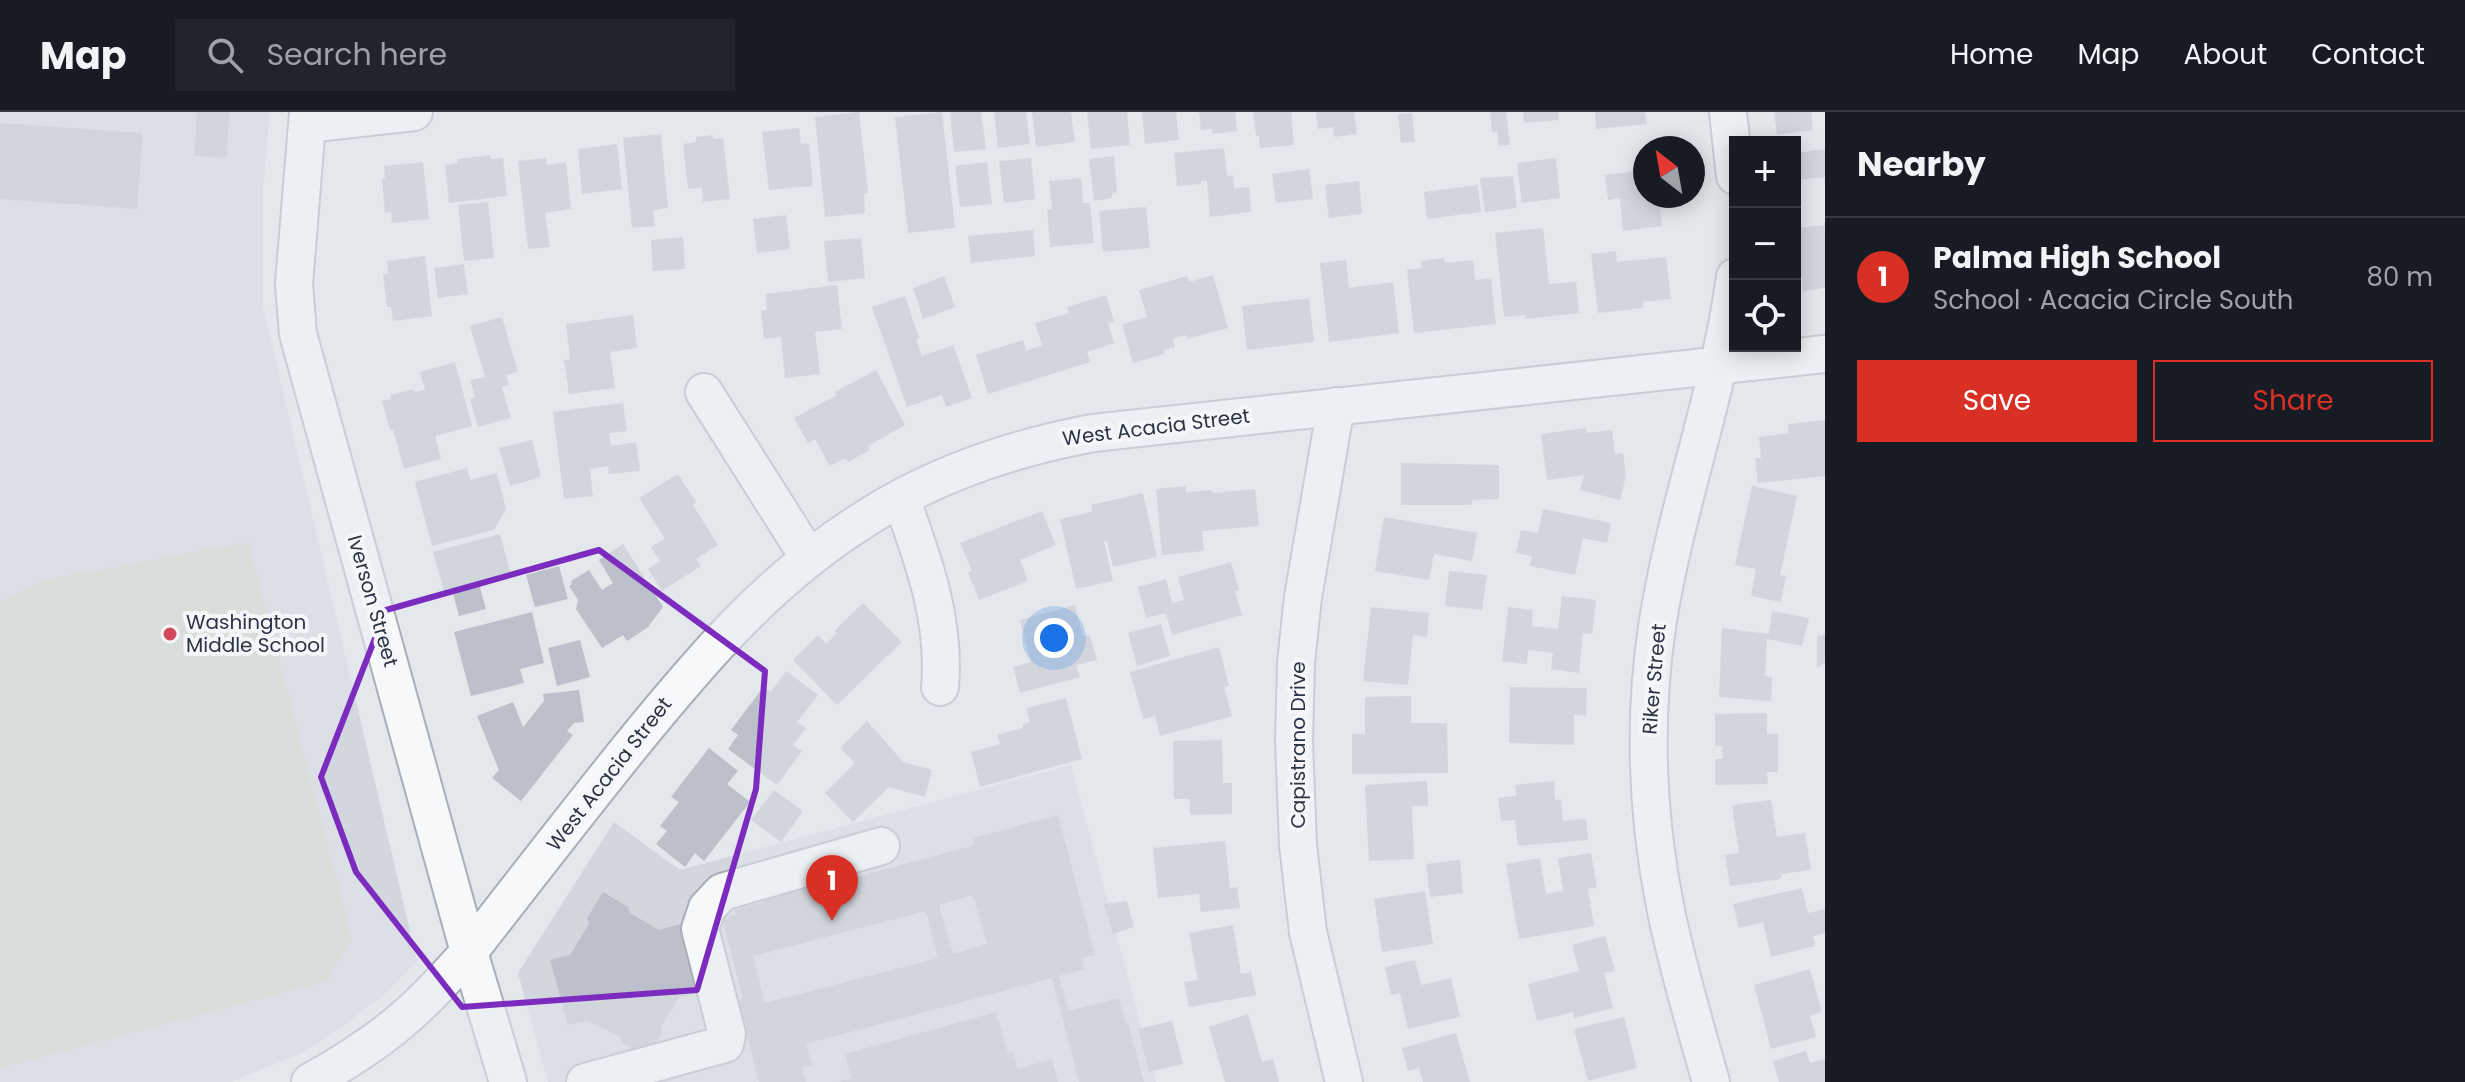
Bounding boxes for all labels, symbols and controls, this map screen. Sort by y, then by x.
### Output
search box [175,19,735,91]
text: Map [40,29,127,82]
icon: search [203,33,247,77]
text: Search here [267,33,447,76]
text: Home [1950,35,2033,74]
text: Map [2077,35,2139,74]
text: About [2183,35,2267,74]
text: Contact [2311,35,2425,74]
north arrow [1633,136,1705,208]
map controls [1729,136,1801,352]
button: + [1729,136,1801,208]
text: Nearby [1857,140,1986,188]
button: − [1729,208,1801,280]
text: Palma High School [1933,236,2221,279]
text: 1 [1878,259,1888,295]
text: 80 m [2367,259,2433,295]
button: locate [1729,280,1801,352]
text: School · Acacia Circle South [1933,282,2293,318]
button: Save [1857,360,2137,442]
button: Share [2153,360,2433,442]
street label: West Acacia Street [1061,402,1251,452]
street label: Iverson Street [341,532,405,670]
place label: Washington Middle School [186,608,325,659]
your location [1034,618,1074,658]
street label: Riker Street [1635,622,1673,736]
marker: Washington Middle School [161,625,179,643]
street label: Capistrano Drive [1284,661,1312,829]
street label: West Acacia Street [540,691,678,857]
pin: 1 [806,855,858,921]

